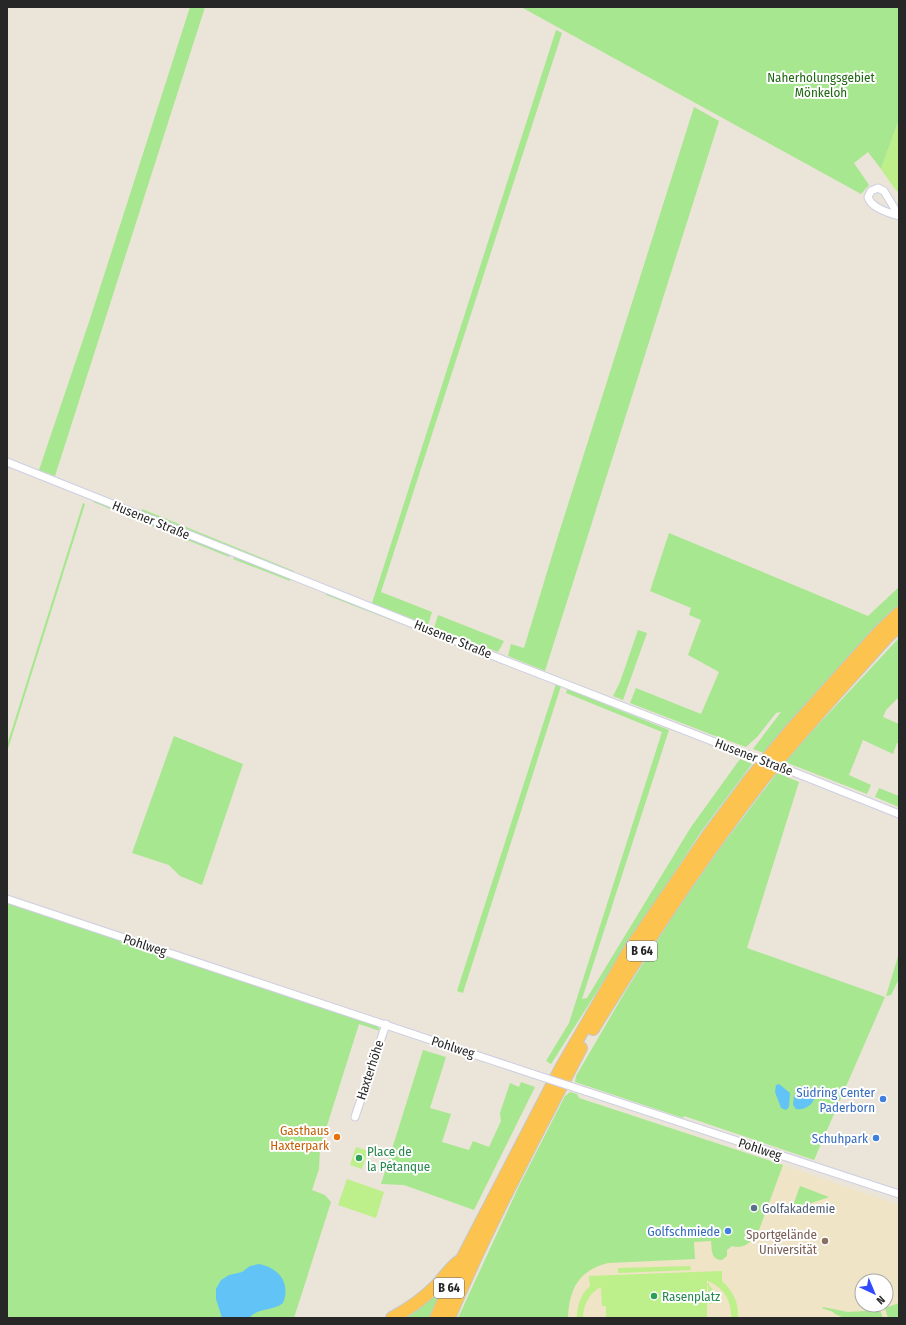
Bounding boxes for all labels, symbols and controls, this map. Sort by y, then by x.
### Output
park label: Naherholungsgebiet Mönkeloh [767,70,876,100]
street label: Husener Straße [110,498,192,542]
street label: Husener Straße [412,617,494,661]
street label: Husener Straße [713,735,795,779]
street label: Pohlweg [121,931,169,959]
road number: B 64 [627,941,657,961]
street label: Pohlweg [429,1033,477,1061]
street label: Haxterhöhe [353,1038,387,1102]
place label: Südring Center Paderborn [796,1085,875,1115]
marker: Südring Center Paderborn [878,1094,888,1104]
place label: Gasthaus Haxterpark [270,1123,330,1153]
place label: Schuhpark [812,1131,869,1146]
marker: Gasthaus Haxterpark [332,1132,342,1142]
marker: Schuhpark [871,1133,881,1143]
street label: Pohlweg [736,1135,784,1163]
place label: Place de la Pétanque [367,1144,430,1174]
marker: Place de la Pétanque [354,1153,364,1163]
place label: Golfakademie [762,1201,835,1216]
marker: Golfakademie [749,1203,759,1213]
place label: Golfschmiede [647,1224,720,1239]
marker: Golfschmiede [723,1226,733,1236]
place label: Sportgelände Universität [746,1227,818,1257]
marker: Sportgelände Universität [820,1236,830,1246]
north arrow [854,1273,894,1313]
road number: B 64 [434,1278,464,1298]
place label: Rasenplatz [662,1289,720,1304]
marker: Rasenplatz [649,1291,659,1301]
text: N [874,1293,887,1307]

